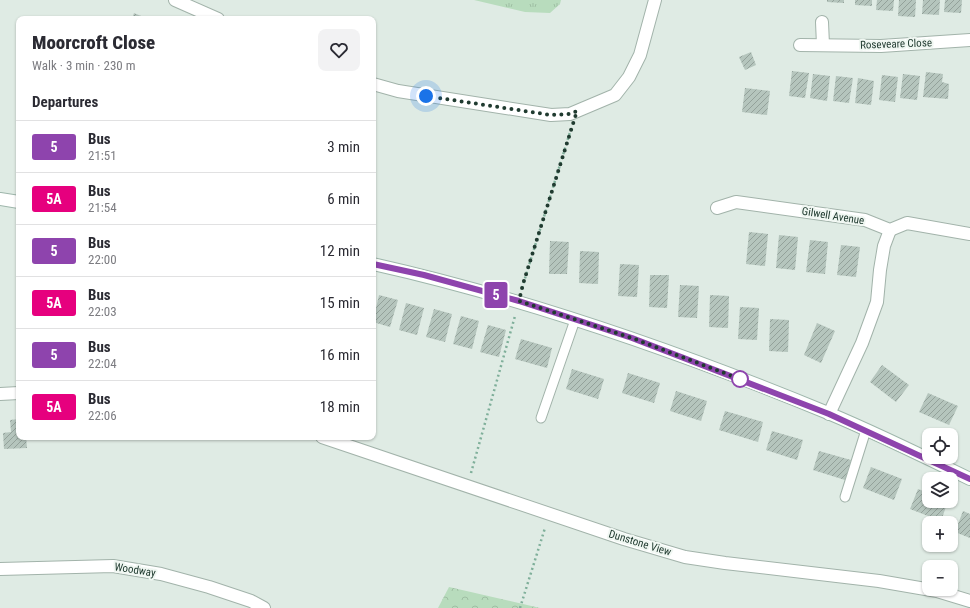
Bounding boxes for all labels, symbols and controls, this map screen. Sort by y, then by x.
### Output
button: heart [318,29,360,71]
text: Moorcroft Close [32,31,155,54]
street label: Roseveare Close [860,36,932,52]
text: Walk · 3 min · 230 m [32,58,136,73]
your location [416,86,436,106]
text: Departures [32,93,98,111]
text: Bus [88,130,111,148]
text: 3 min [327,138,360,156]
text: 5 [50,139,58,155]
text: 21:51 [88,148,117,163]
text: Bus [88,182,111,200]
text: 6 min [327,190,360,208]
text: 5A [46,191,62,207]
text: 21:54 [88,200,117,215]
street label: Gilwell Avenue [801,205,865,227]
text: Bus [88,234,111,252]
text: 12 min [320,242,360,260]
text: 5 [50,243,58,259]
text: 22:00 [88,252,117,267]
line badge: 5 [483,282,509,308]
text: Bus [88,286,111,304]
text: 5 [492,287,500,303]
text: 15 min [320,294,360,312]
text: 5A [46,295,62,311]
text: 22:03 [88,304,117,319]
text: Bus [88,338,111,356]
text: 16 min [320,346,360,364]
text: 5 [50,347,58,363]
text: 22:04 [88,356,117,371]
unlabelled marker [731,370,749,388]
text: Bus [88,390,111,408]
text: 18 min [320,398,360,416]
text: 5A [46,399,62,415]
text: 22:06 [88,408,117,423]
map controls [922,428,958,596]
button: locate [922,428,958,464]
button: layers [922,472,958,508]
button: + [922,516,958,552]
street label: Dunstone View [607,527,673,559]
street label: Woodway [113,560,157,580]
button: − [922,560,958,596]

